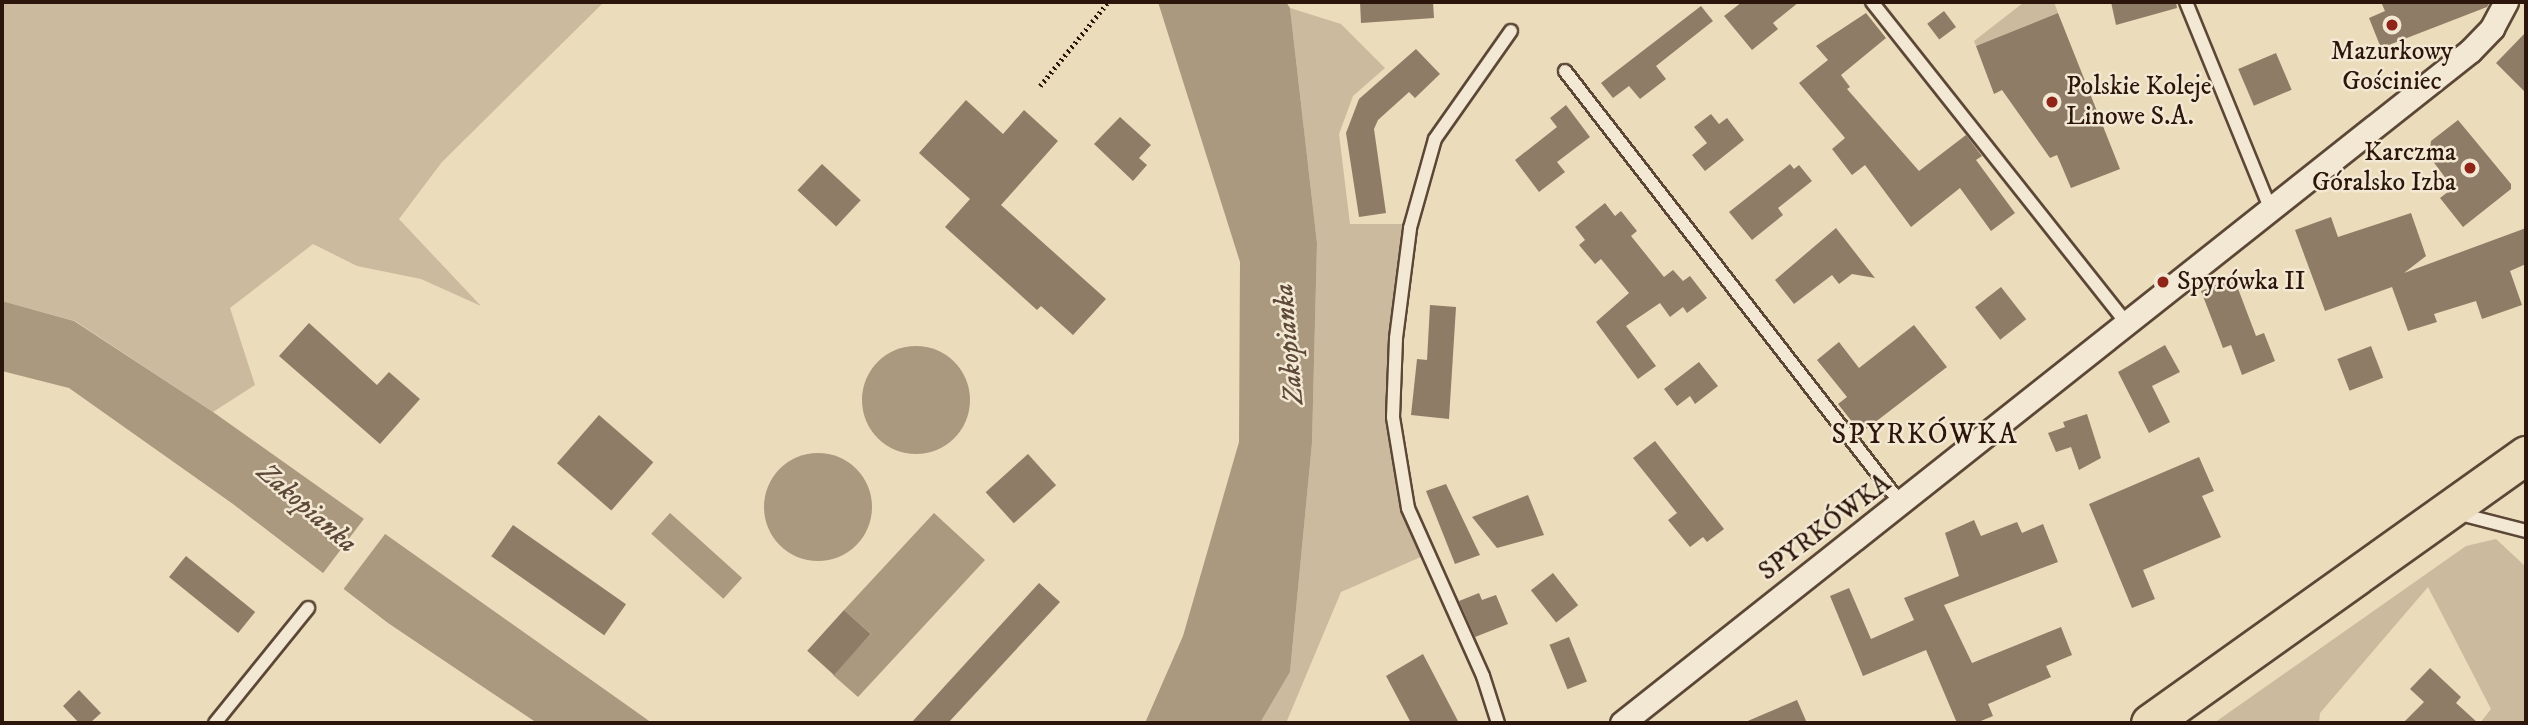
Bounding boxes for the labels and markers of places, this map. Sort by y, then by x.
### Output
marker: Mazurkowy Gościniec [2384,17,2400,33]
place label: Mazurkowy Gościniec [2331,36,2453,98]
place label: Polskie Koleje Linowe S.A. [2066,71,2212,132]
marker: Polskie Koleje Linowe S.A. [2044,94,2060,110]
place label: Karczma Góralsko Izba [2312,137,2456,198]
marker: Karczma Góralsko Izba [2462,160,2478,176]
place label: Spyrówka II [2177,266,2305,298]
marker: Spyrówka II [2155,274,2171,290]

